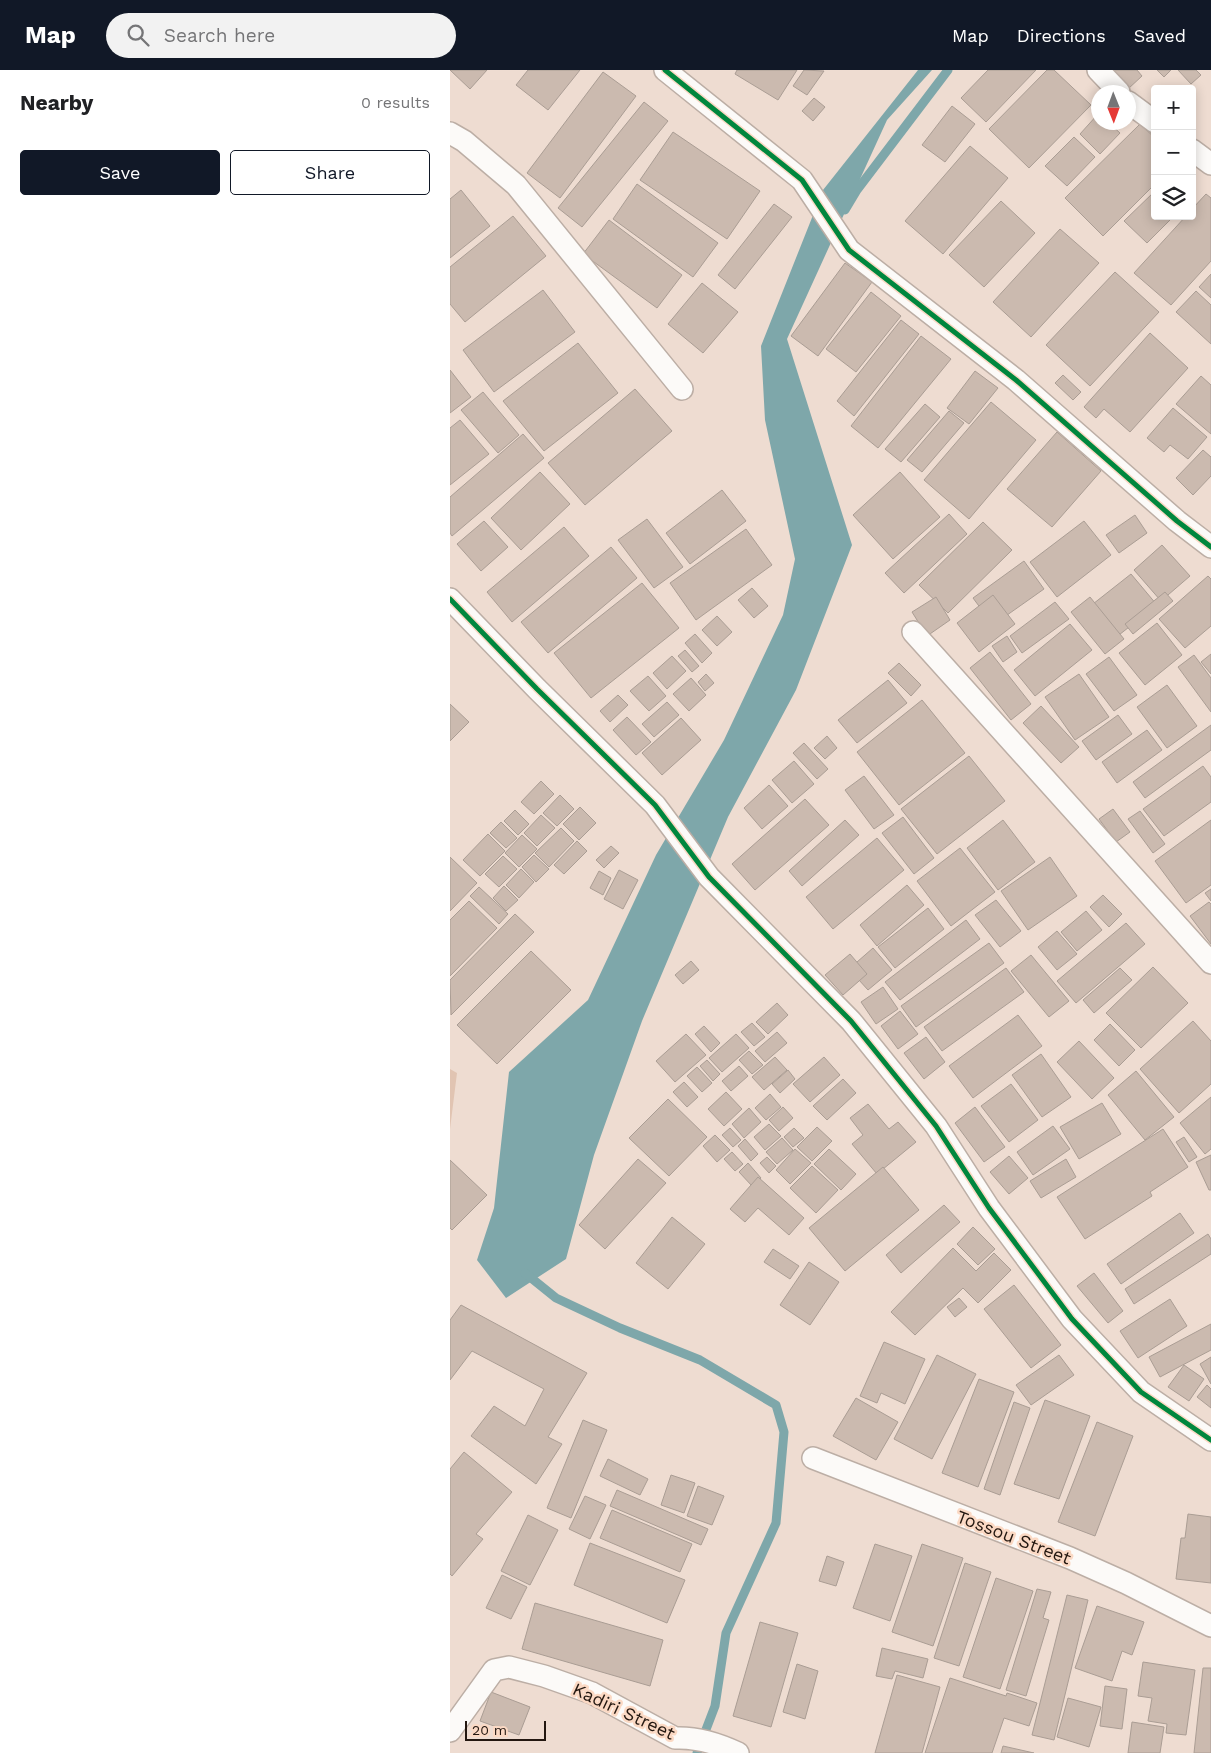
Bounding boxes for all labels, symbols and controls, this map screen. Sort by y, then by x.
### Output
search box [106,13,456,58]
text: Map [25,21,76,49]
icon: search [124,21,152,49]
text: Search here [164,24,275,47]
text: Map [952,25,989,46]
text: Directions [1017,25,1106,46]
text: Saved [1134,25,1186,46]
north arrow [1091,85,1136,130]
map controls [1151,85,1196,220]
button: + [1151,85,1196,130]
text: Nearby [20,90,93,115]
text: 0 results [361,93,430,112]
button: − [1151,130,1196,175]
button: Save [20,150,220,195]
button: Share [230,150,430,195]
button: layers [1151,175,1196,220]
street label: Tossou Street [954,1506,1075,1569]
street label: Kadiri Street [570,1678,679,1744]
scale bar [465,1718,546,1741]
text: 20 m [472,1722,507,1738]

